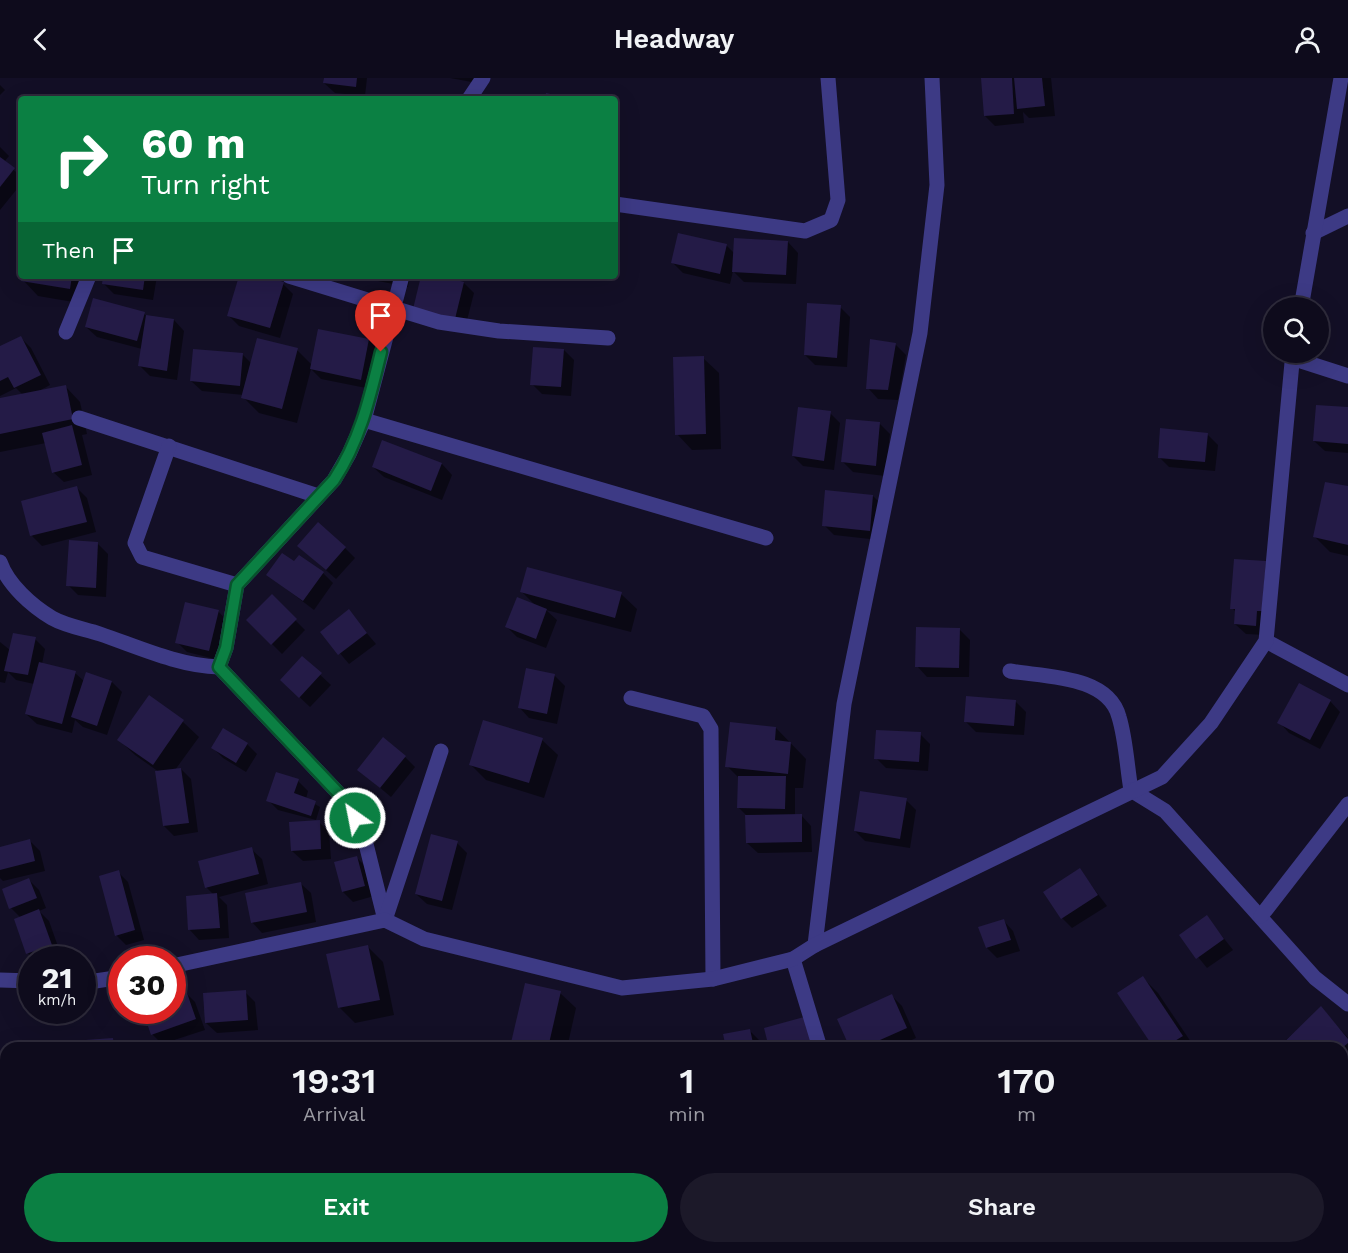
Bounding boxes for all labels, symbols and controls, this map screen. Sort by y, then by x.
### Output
icon: back [24,23,57,56]
text: Headway [614,23,734,55]
icon: person [1291,23,1324,56]
text: 60 m [141,119,245,168]
icon: right [42,120,120,198]
text: Turn right [141,169,270,201]
icon: arrive [107,234,140,267]
text: Then [42,238,95,263]
pin [355,290,406,352]
map controls [1263,297,1329,363]
button: search [1263,297,1329,363]
icon: arrive [364,299,397,332]
position arrow [323,786,387,850]
speed limit sign: 30 [108,946,186,1024]
text: 21 [42,960,72,995]
text: km/h [38,991,76,1009]
text: 19:31 [292,1060,376,1102]
text: 1 [679,1060,694,1102]
text: 170 [998,1060,1056,1102]
text: Arrival [303,1102,365,1126]
text: min [669,1102,705,1126]
text: m [1017,1102,1036,1126]
button: Exit [24,1173,668,1242]
button: Share [680,1173,1324,1242]

